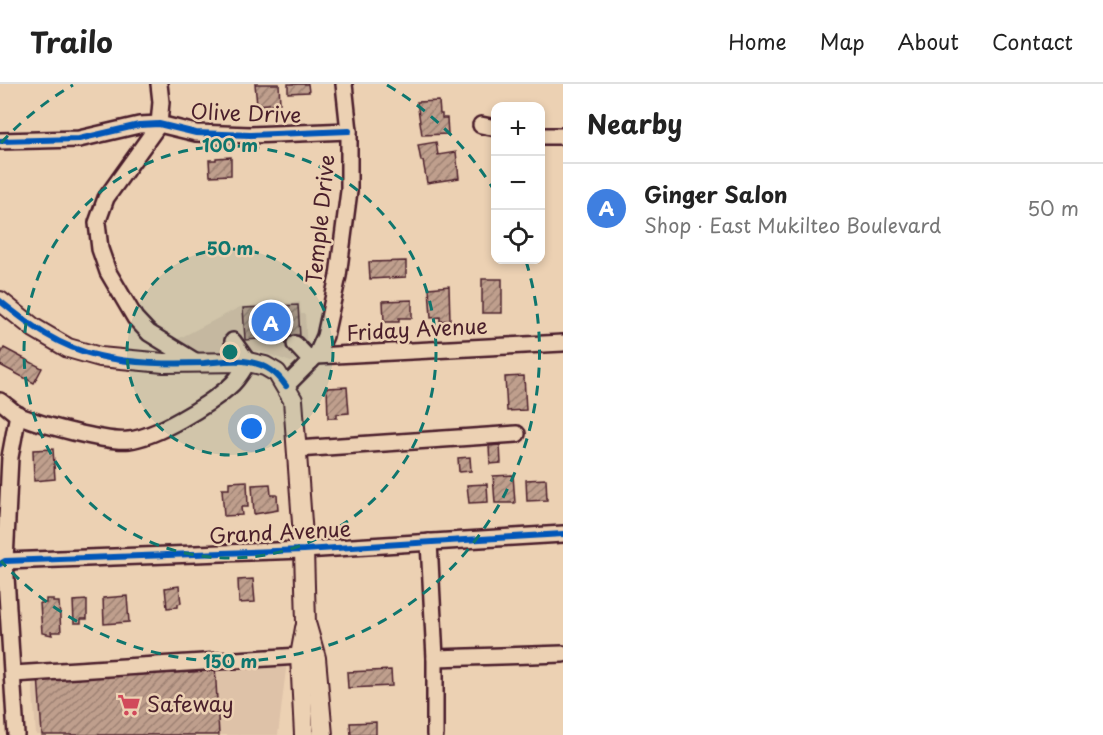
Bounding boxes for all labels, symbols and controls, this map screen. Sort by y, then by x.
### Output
text: Trailo [30,20,113,63]
text: Home [728,25,787,57]
text: Map [820,25,865,57]
text: About [898,25,959,57]
text: Contact [992,25,1073,57]
street label: Olive Drive [190,94,302,130]
map controls [491,102,545,264]
button: + [491,102,545,156]
text: Nearby [587,104,682,143]
text: 100 m [202,131,258,158]
street label: Temple Drive [296,153,342,285]
button: − [491,156,545,210]
text: Ginger Salon [644,177,788,210]
text: A [599,193,614,223]
text: 50 m [1027,193,1079,223]
button: locate [491,210,545,264]
text: Shop · East Mukilteo Boulevard [644,210,941,240]
text: 50 m [207,234,253,261]
pin: A [252,300,290,344]
street label: Friday Avenue [345,308,488,348]
centre of rings [220,342,240,362]
your location [237,414,266,443]
street label: Grand Avenue [208,511,352,551]
text: 150 m [203,647,257,674]
place label: Safeway [147,687,234,719]
supermarket icon: Safeway [116,692,142,718]

